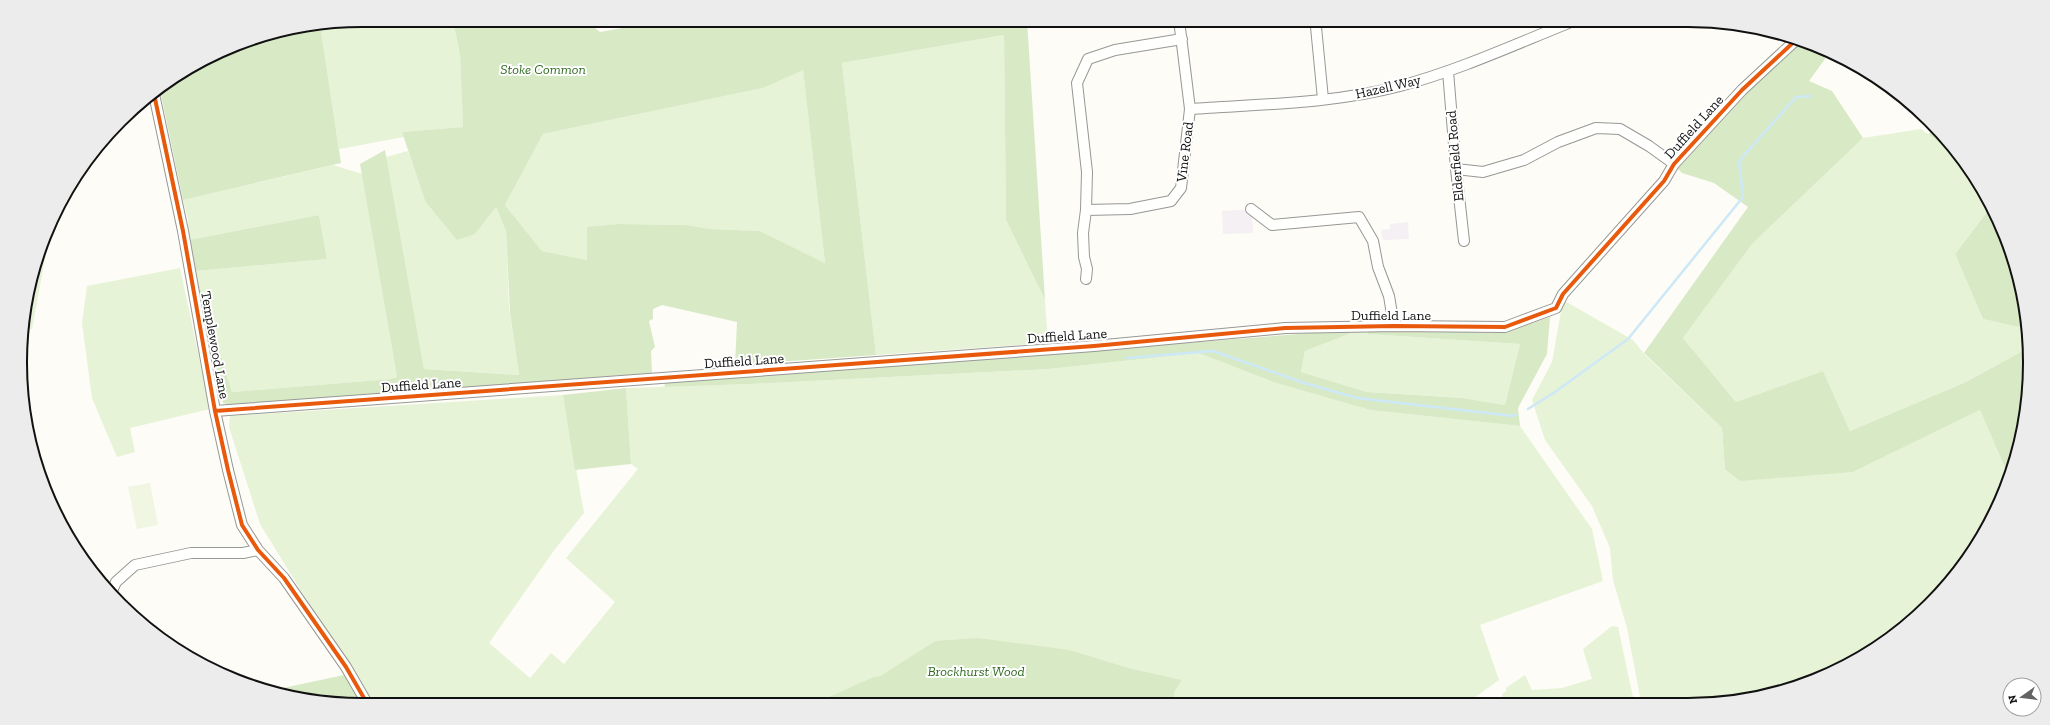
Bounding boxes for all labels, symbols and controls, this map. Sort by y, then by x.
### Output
park label: Stoke Common [500,61,586,78]
street label: Hazell Way [1354,71,1423,103]
street label: Duffield Lane [1661,91,1727,162]
street label: Elderfield Road [1443,109,1467,202]
street label: Vine Road [1173,121,1197,184]
street label: Templewood Lane [197,290,233,401]
street label: Duffield Lane [1351,307,1431,324]
street label: Duffield Lane [1026,325,1108,347]
street label: Duffield Lane [703,350,785,372]
street label: Duffield Lane [380,374,462,396]
park label: Brockhurst Wood [927,663,1025,680]
north arrow [2002,677,2042,717]
text: N [2005,693,2020,705]

